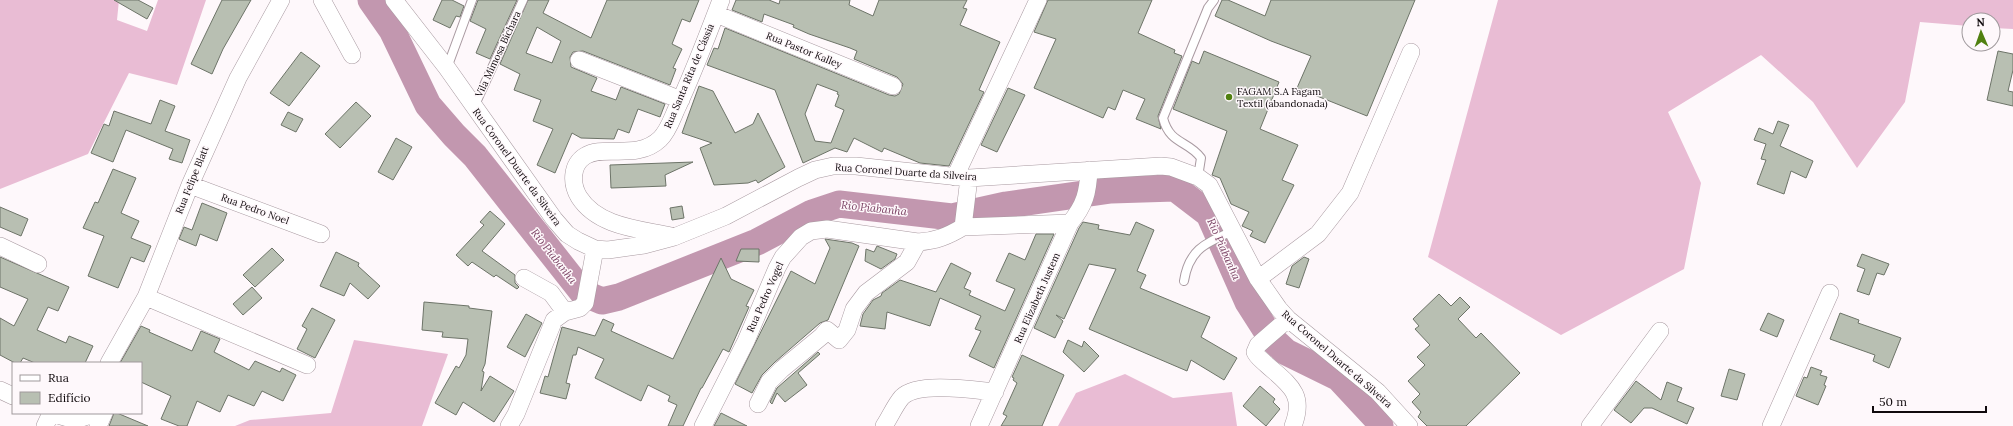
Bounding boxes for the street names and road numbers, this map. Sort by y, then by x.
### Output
street label: Vila Mimosa Bichara [472,9,524,100]
street label: Rua Santa Rita de Cássia [661,22,717,130]
street label: Rua Pastor Kalley [764,29,844,71]
street label: Rua Coronel Duarte da Silveira [470,106,564,228]
street label: Rua Felipe Blatt [172,144,212,216]
street label: Rua Coronel Duarte da Silveira [835,161,977,183]
street label: Rua Pedro Noel [219,191,291,227]
street label: Rua Elizabeth Justem [1011,250,1063,346]
street label: Rua Pedro Vogel [744,260,786,334]
street label: Rua Coronel Duarte da Silveira [1279,307,1395,411]

